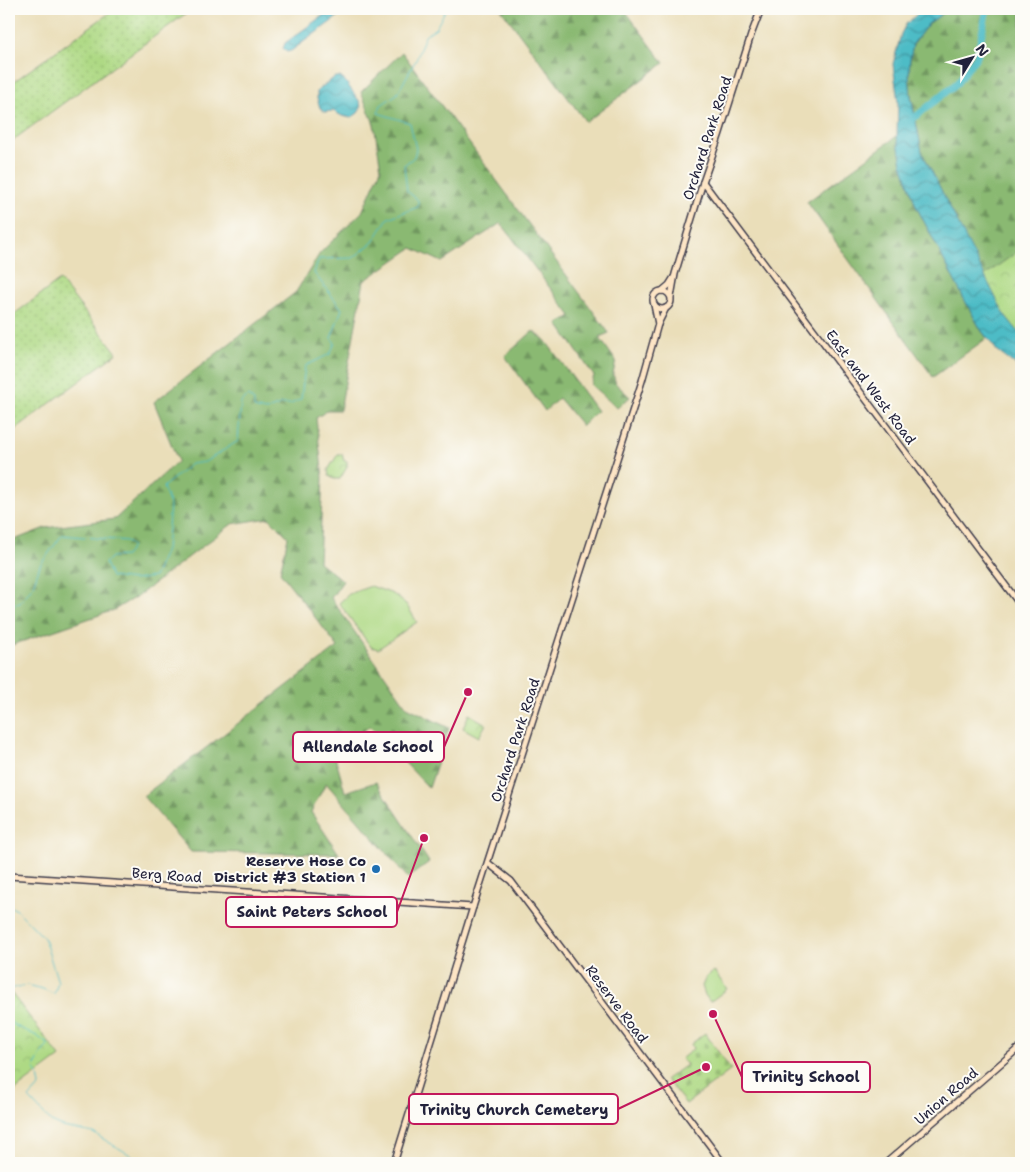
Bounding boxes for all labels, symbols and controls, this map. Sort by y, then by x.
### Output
north arrow [948,32,998,82]
text: N [972,40,993,60]
street label: Orchard Park Road [678,74,736,202]
street label: East and West Road [822,326,920,448]
street label: Orchard Park Road [486,676,544,804]
callout: Allendale School [293,732,444,762]
text: Allendale School [302,737,434,757]
place label: Reserve Hose Co District #3 Station 1 [214,852,366,886]
marker: Reserve Hose Co District #3 Station 1 [370,863,382,875]
street label: Berg Road [131,864,203,886]
callout: Saint Peters School [226,897,397,927]
text: Saint Peters School [237,902,387,922]
street label: Reserve Road [582,961,652,1047]
callout: Trinity School [742,1062,870,1092]
street label: Union Road [911,1063,982,1129]
text: Trinity School [752,1067,860,1087]
callout: Trinity Church Cemetery [409,1094,618,1124]
text: Trinity Church Cemetery [420,1100,608,1120]

